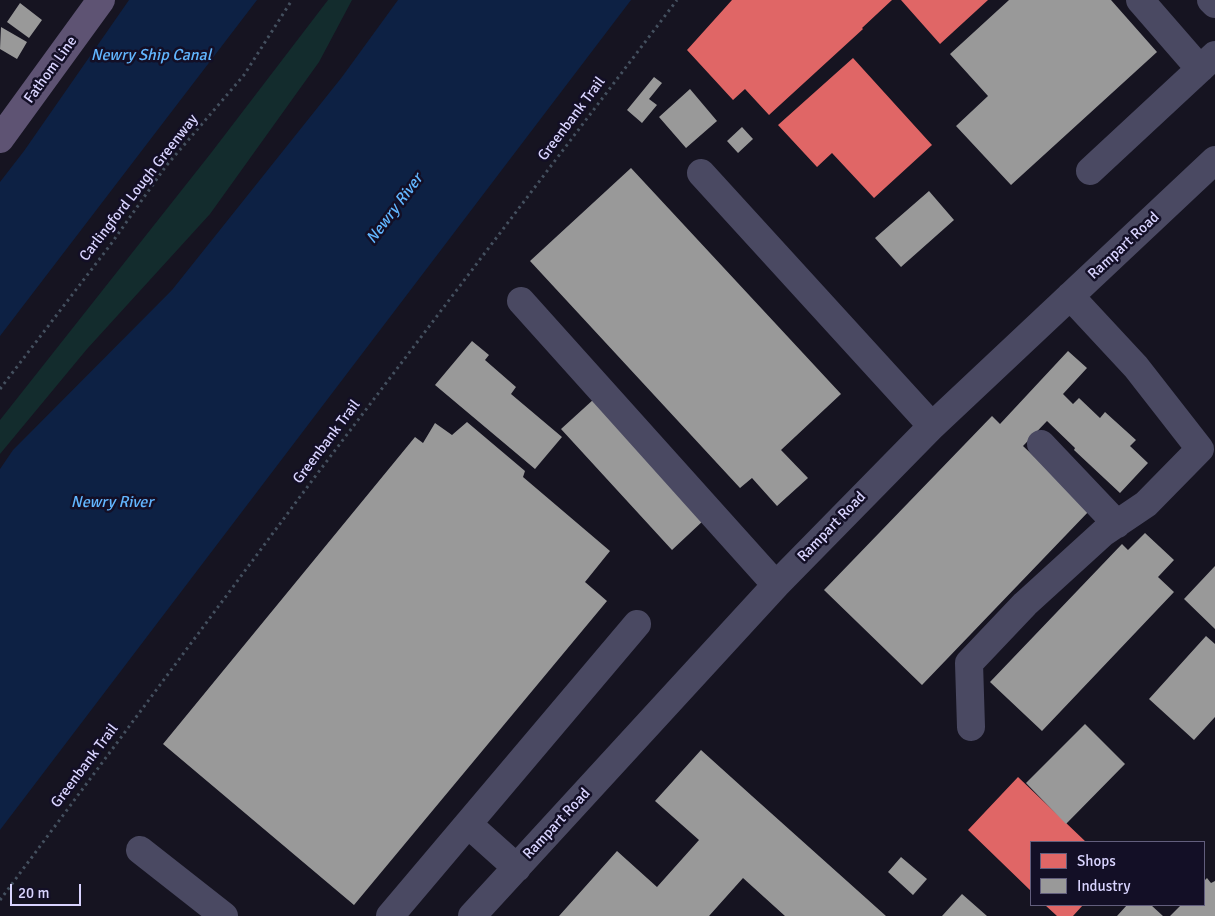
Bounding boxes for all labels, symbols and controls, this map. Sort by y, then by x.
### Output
street label: Fathom Line [21,33,81,107]
water label: Newry Ship Canal [91,46,211,66]
street label: Greenbank Trail [534,73,610,165]
street label: Carlingford Lough Greenway [76,111,202,265]
water label: Newry River [363,170,427,248]
street label: Rampart Road [1085,209,1163,283]
street label: Greenbank Trail [289,396,365,488]
street label: Rampart Road [794,488,870,566]
water label: Newry River [71,493,153,513]
street label: Greenbank Trail [47,720,123,812]
street label: Rampart Road [520,785,594,863]
legend [1030,841,1205,906]
text: Shops [1077,852,1116,870]
scale bar [12,874,84,906]
text: Industry [1077,877,1130,895]
text: 20 m [18,884,49,902]

